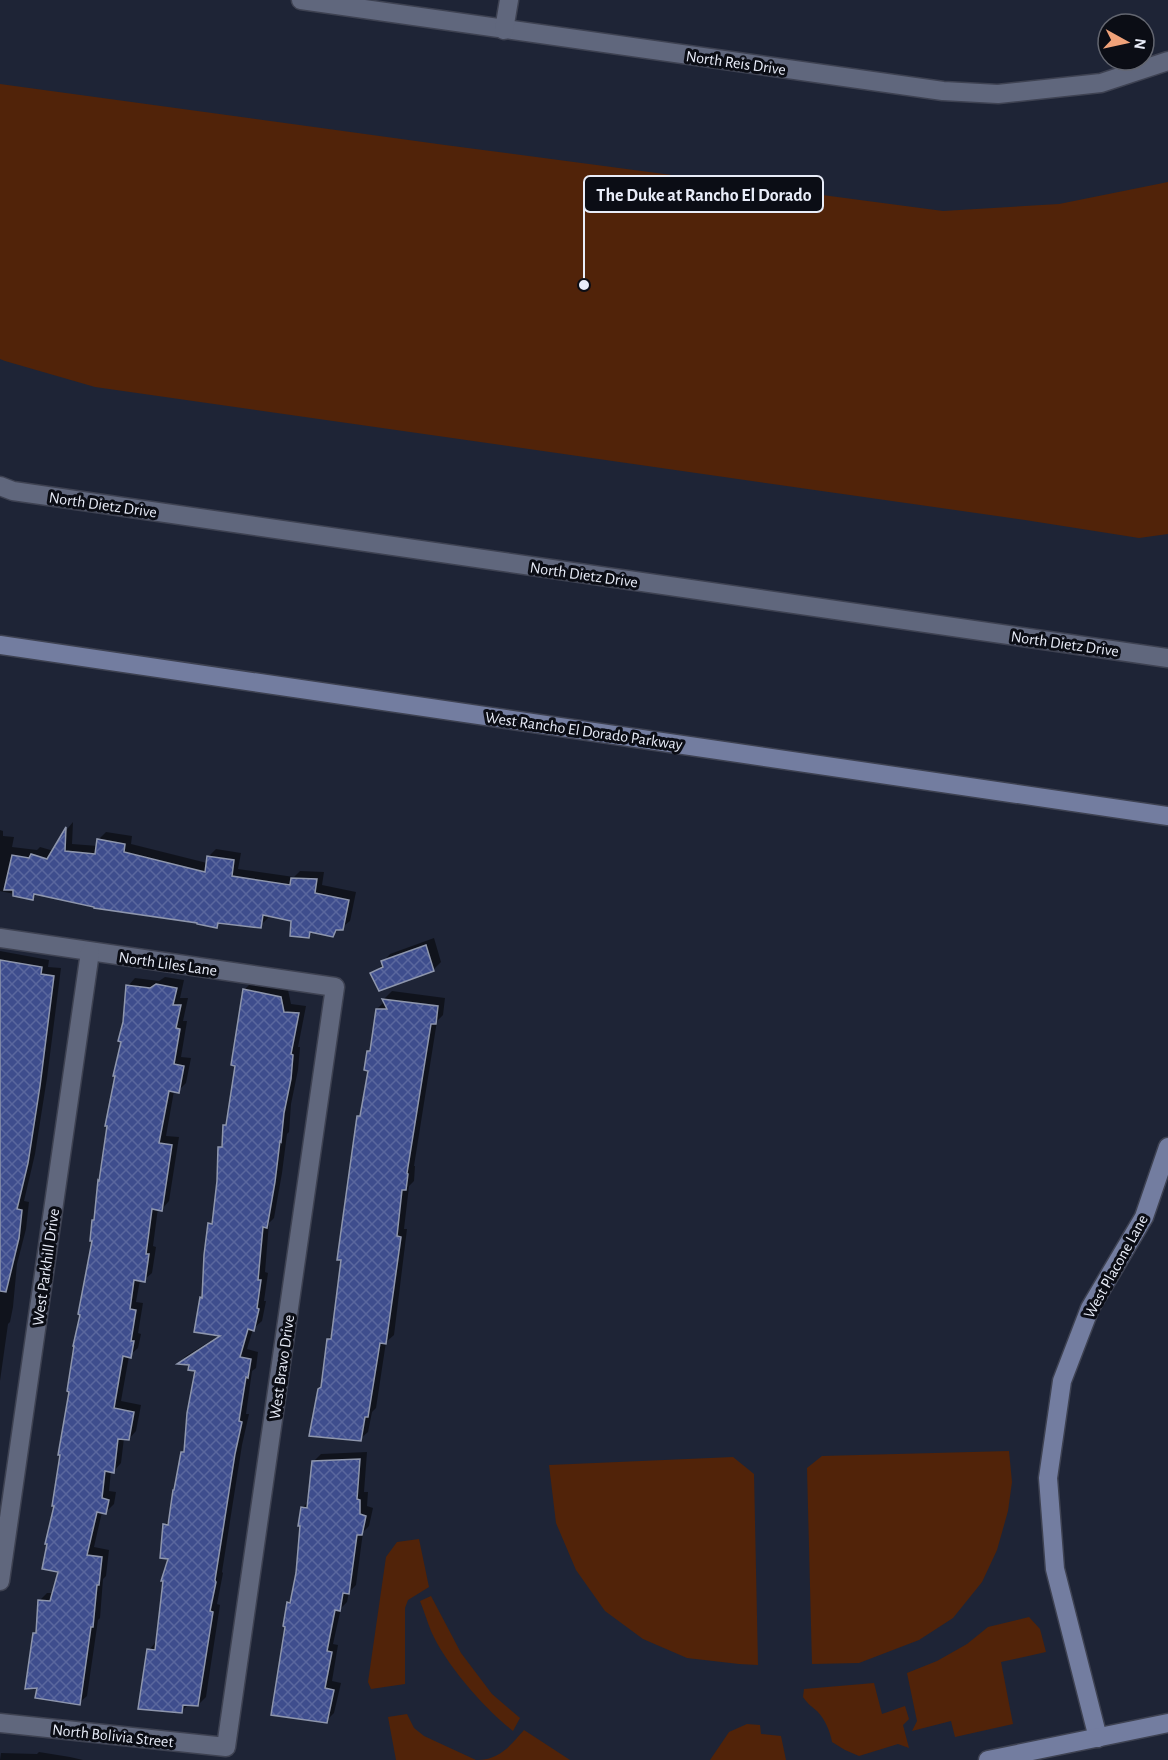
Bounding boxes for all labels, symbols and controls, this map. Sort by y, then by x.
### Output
north arrow [1096,12,1156,72]
text: N [1131,37,1149,51]
street label: North Reis Drive [685,48,787,78]
callout: The Duke at Rancho El Dorado [584,176,823,212]
text: The Duke at Rancho El Dorado [596,187,812,205]
street label: North Dietz Drive [48,490,158,520]
street label: North Dietz Drive [529,560,639,590]
street label: North Dietz Drive [1010,629,1120,659]
street label: West Rancho El Dorado Parkway [484,709,684,754]
street label: North Liles Lane [117,949,218,979]
street label: West Parkhill Drive [30,1207,62,1327]
street label: West Placone Lane [1081,1212,1151,1321]
street label: West Bravo Drive [267,1314,297,1421]
street label: North Bolivia Street [51,1722,174,1750]

